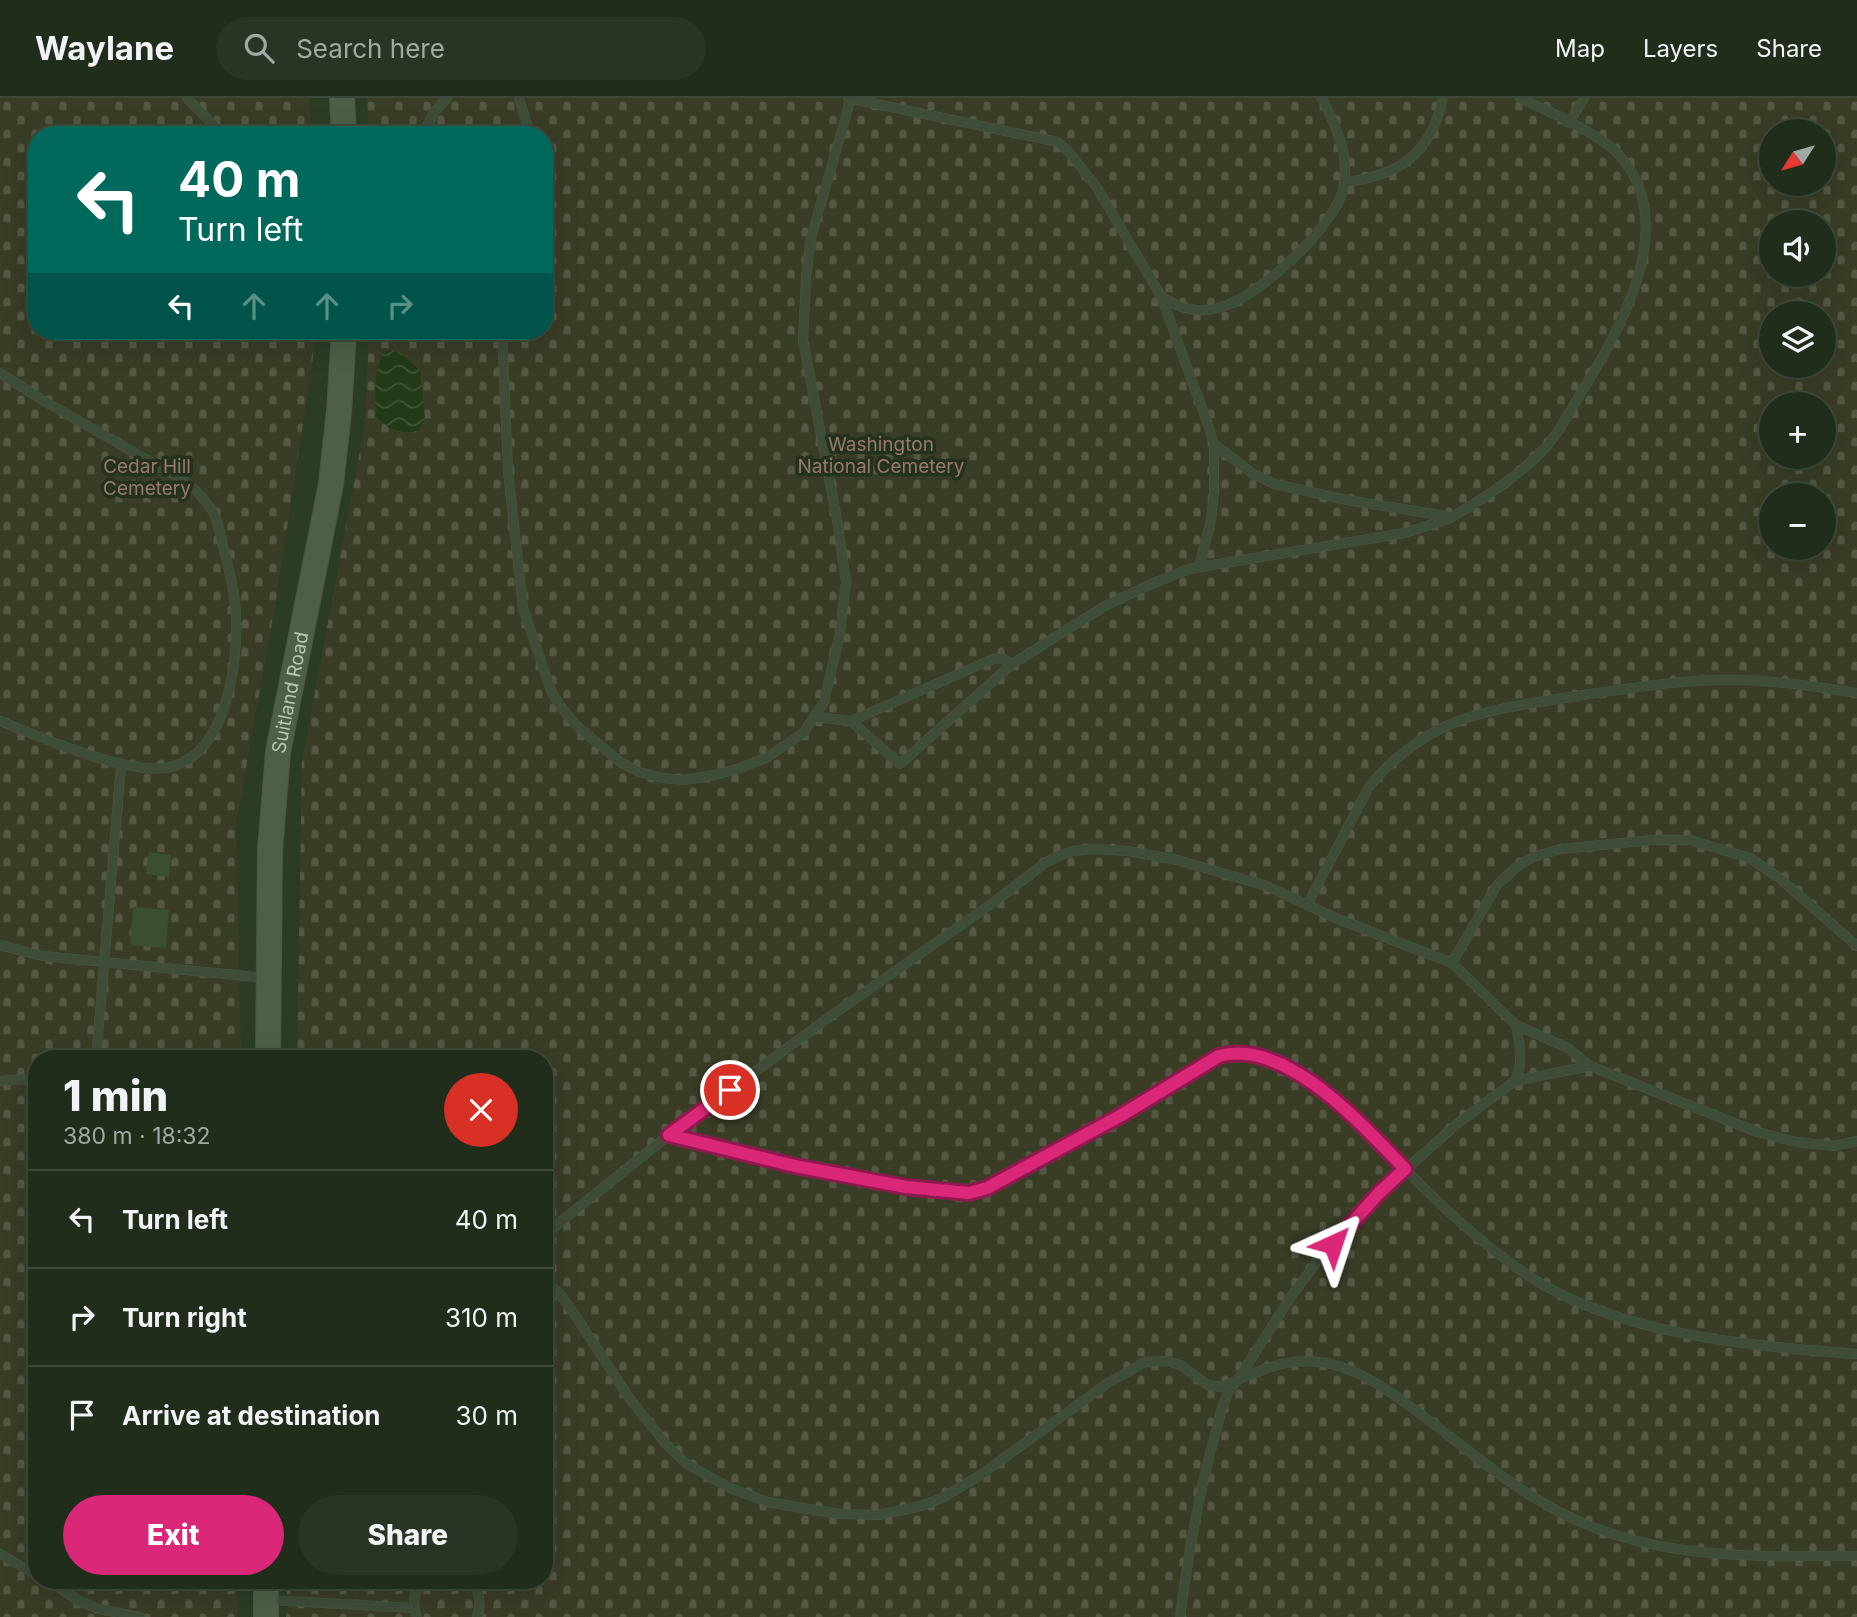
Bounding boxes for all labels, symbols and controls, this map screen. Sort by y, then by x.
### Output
search box [216,17,706,80]
text: Waylane [35,28,174,68]
icon: search [240,29,278,67]
text: Search here [296,33,445,64]
text: Map [1555,34,1605,63]
text: Layers [1643,34,1718,63]
text: Share [1756,34,1822,63]
north arrow [1759,119,1836,196]
map controls [1759,119,1836,560]
text: 40 m [178,150,301,209]
icon: left [63,154,154,245]
text: Turn left [178,210,303,249]
button: sound [1759,210,1836,287]
icon: left [162,287,200,325]
icon: ahead [235,287,273,325]
icon: ahead [308,287,346,325]
icon: right [381,287,419,325]
button: layers [1759,301,1836,378]
button: + [1759,392,1836,469]
park label: Washington National Cemetery [798,433,965,478]
park label: Cedar Hill Cemetery [103,455,191,500]
button: − [1759,483,1836,560]
street label: Suitland Road [267,630,314,755]
pin [700,1060,760,1120]
text: 1 min [63,1070,168,1121]
icon: arrive [711,1071,749,1109]
button: close [444,1073,518,1147]
text: 380 m · 18:32 [63,1122,211,1150]
icon: left [63,1200,101,1238]
text: Turn left [122,1204,228,1235]
text: 40 m [455,1204,518,1235]
position arrow [1296,1207,1370,1281]
icon: right [63,1298,101,1336]
text: Turn right [122,1302,247,1333]
text: 310 m [445,1302,518,1333]
icon: arrive [63,1396,101,1434]
text: Arrive at destination [122,1400,381,1431]
text: 30 m [455,1400,518,1431]
button: Exit [63,1495,284,1575]
button: Share [298,1495,518,1575]

